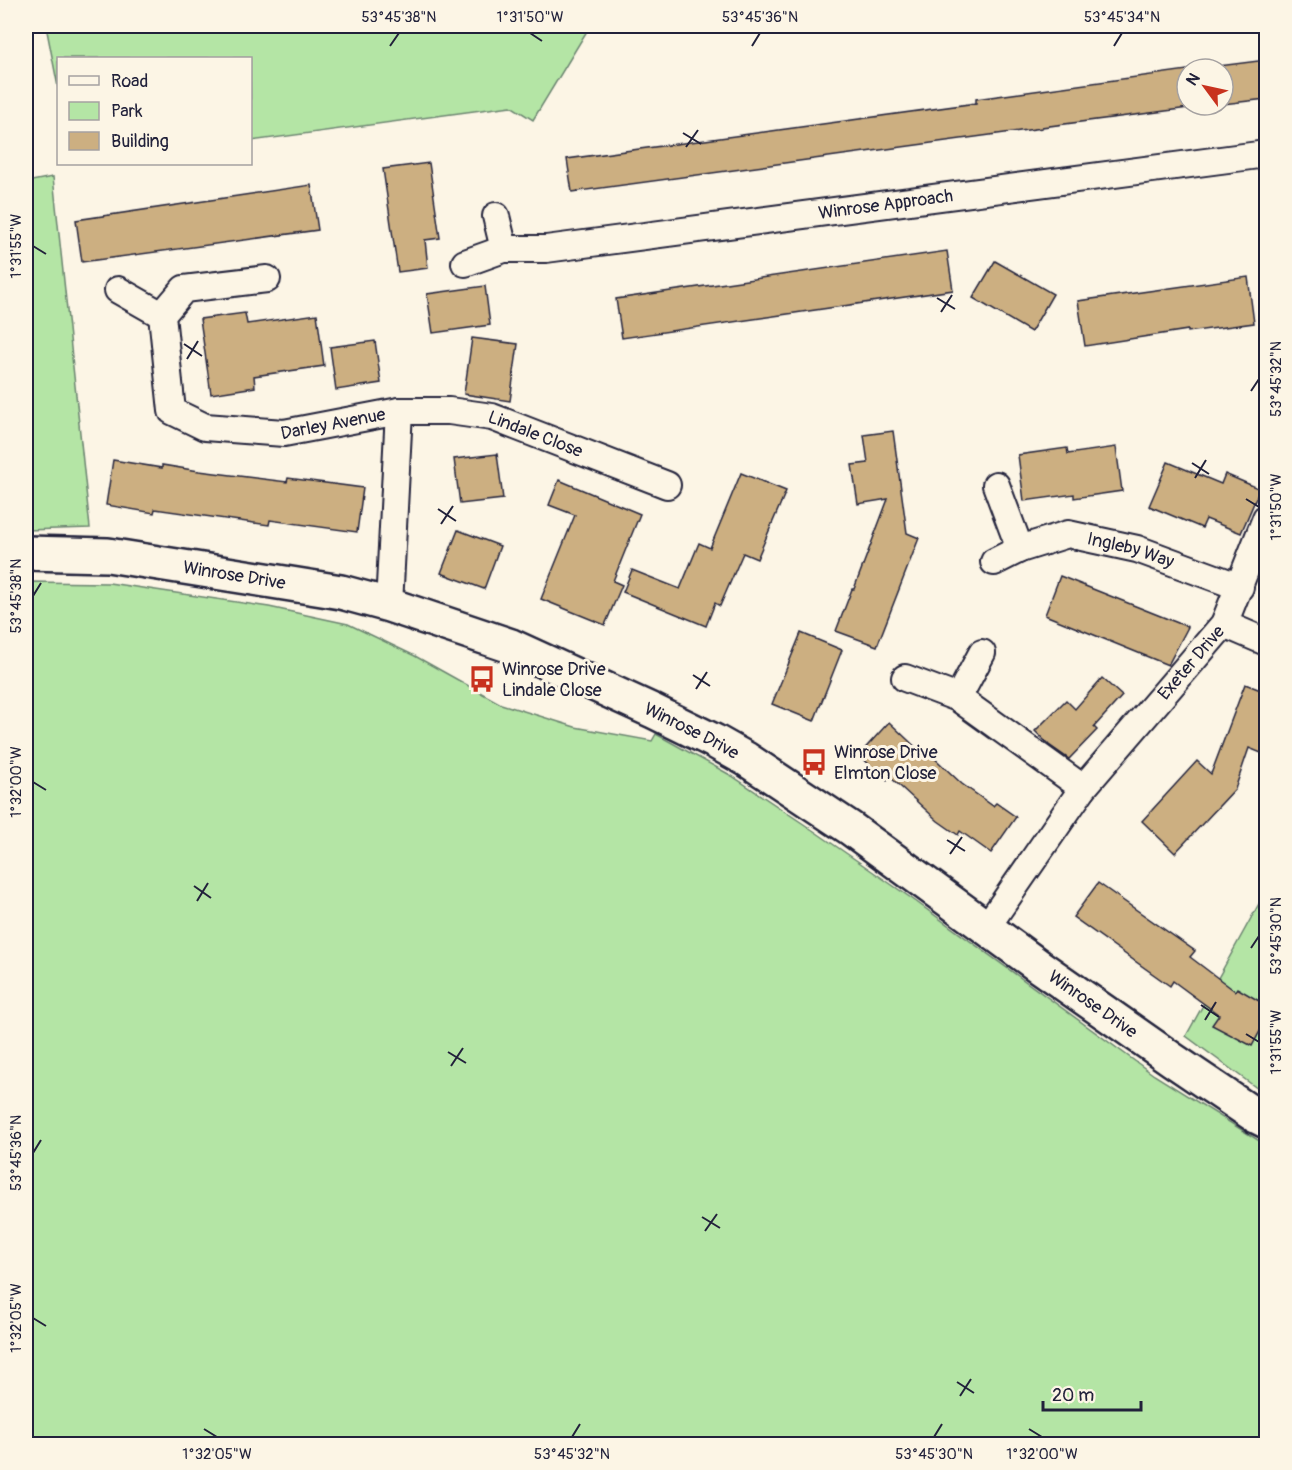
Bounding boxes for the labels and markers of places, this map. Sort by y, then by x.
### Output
place label: Winrose Drive Lindale Close [502,658,606,702]
bus stop icon: Winrose Drive Lindale Close [467,664,497,694]
place label: Winrose Drive Elmton Close [834,741,938,785]
bus stop icon: Winrose Drive Elmton Close [799,747,829,777]

